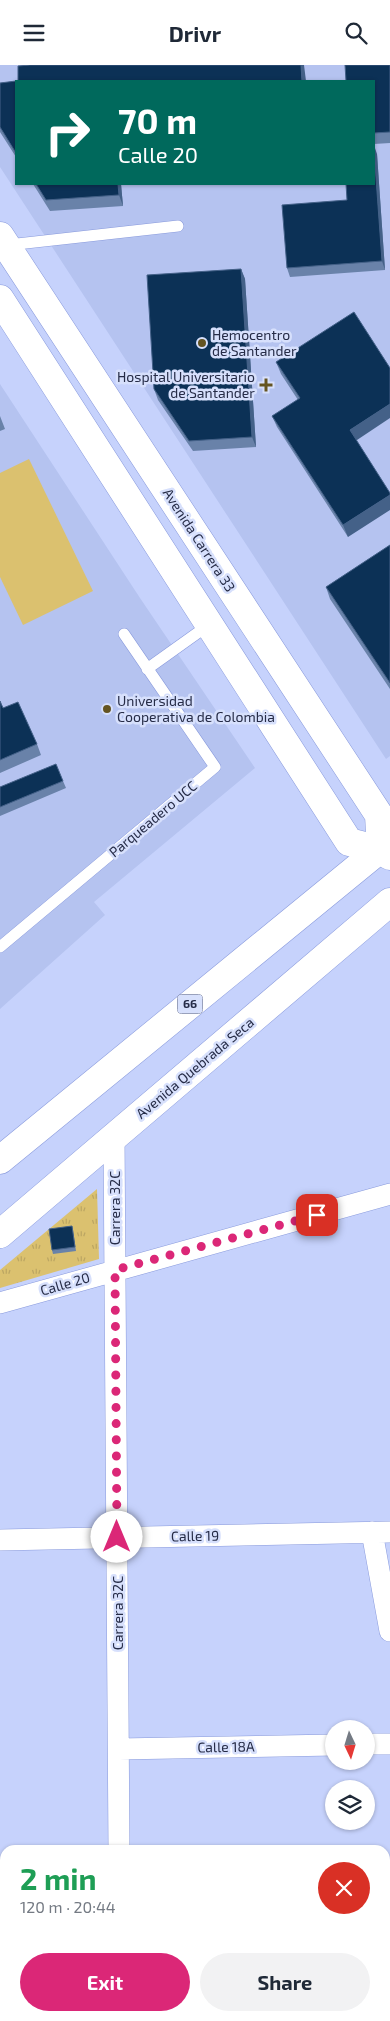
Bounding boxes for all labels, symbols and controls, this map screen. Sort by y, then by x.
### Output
icon: menu [20,19,48,47]
icon: search [342,19,370,47]
text: Drivr [169,20,221,46]
text: 70 m [118,99,197,141]
icon: right [35,100,100,165]
text: Calle 20 [118,141,198,167]
place label: Hemocentro de Santander [212,326,297,359]
marker: Hemocentro de Santander [196,337,208,349]
place label: Hospital Universitario de Santander [117,368,255,401]
marker: Hospital Universitario de Santander [259,378,273,392]
street label: Avenida Carrera 33 [160,485,239,595]
place label: Universidad Cooperativa de Colombia [117,692,275,725]
marker: Universidad Cooperativa de Colombia [101,703,113,715]
street label: Parqueadero UCC [105,777,200,860]
road number: 66 [178,995,202,1014]
street label: Avenida Quebrada Seca [132,1013,257,1122]
street label: Carrera 32C [106,1171,123,1245]
pin [296,1194,338,1236]
icon: arrive [303,1201,331,1229]
street label: Calle 20 [38,1268,92,1299]
position arrow [90,1510,142,1562]
street label: Calle 19 [171,1527,219,1544]
street label: Carrera 32C [109,1576,126,1650]
north arrow [325,1720,375,1770]
map controls [325,1720,375,1830]
street label: Calle 18A [197,1737,255,1755]
button: layers [325,1780,375,1830]
text: 2 min [20,1860,97,1896]
button: close [318,1862,370,1914]
text: 120 m · 20:44 [20,1897,116,1916]
button: Exit [20,1953,190,2011]
button: Share [200,1953,370,2011]

